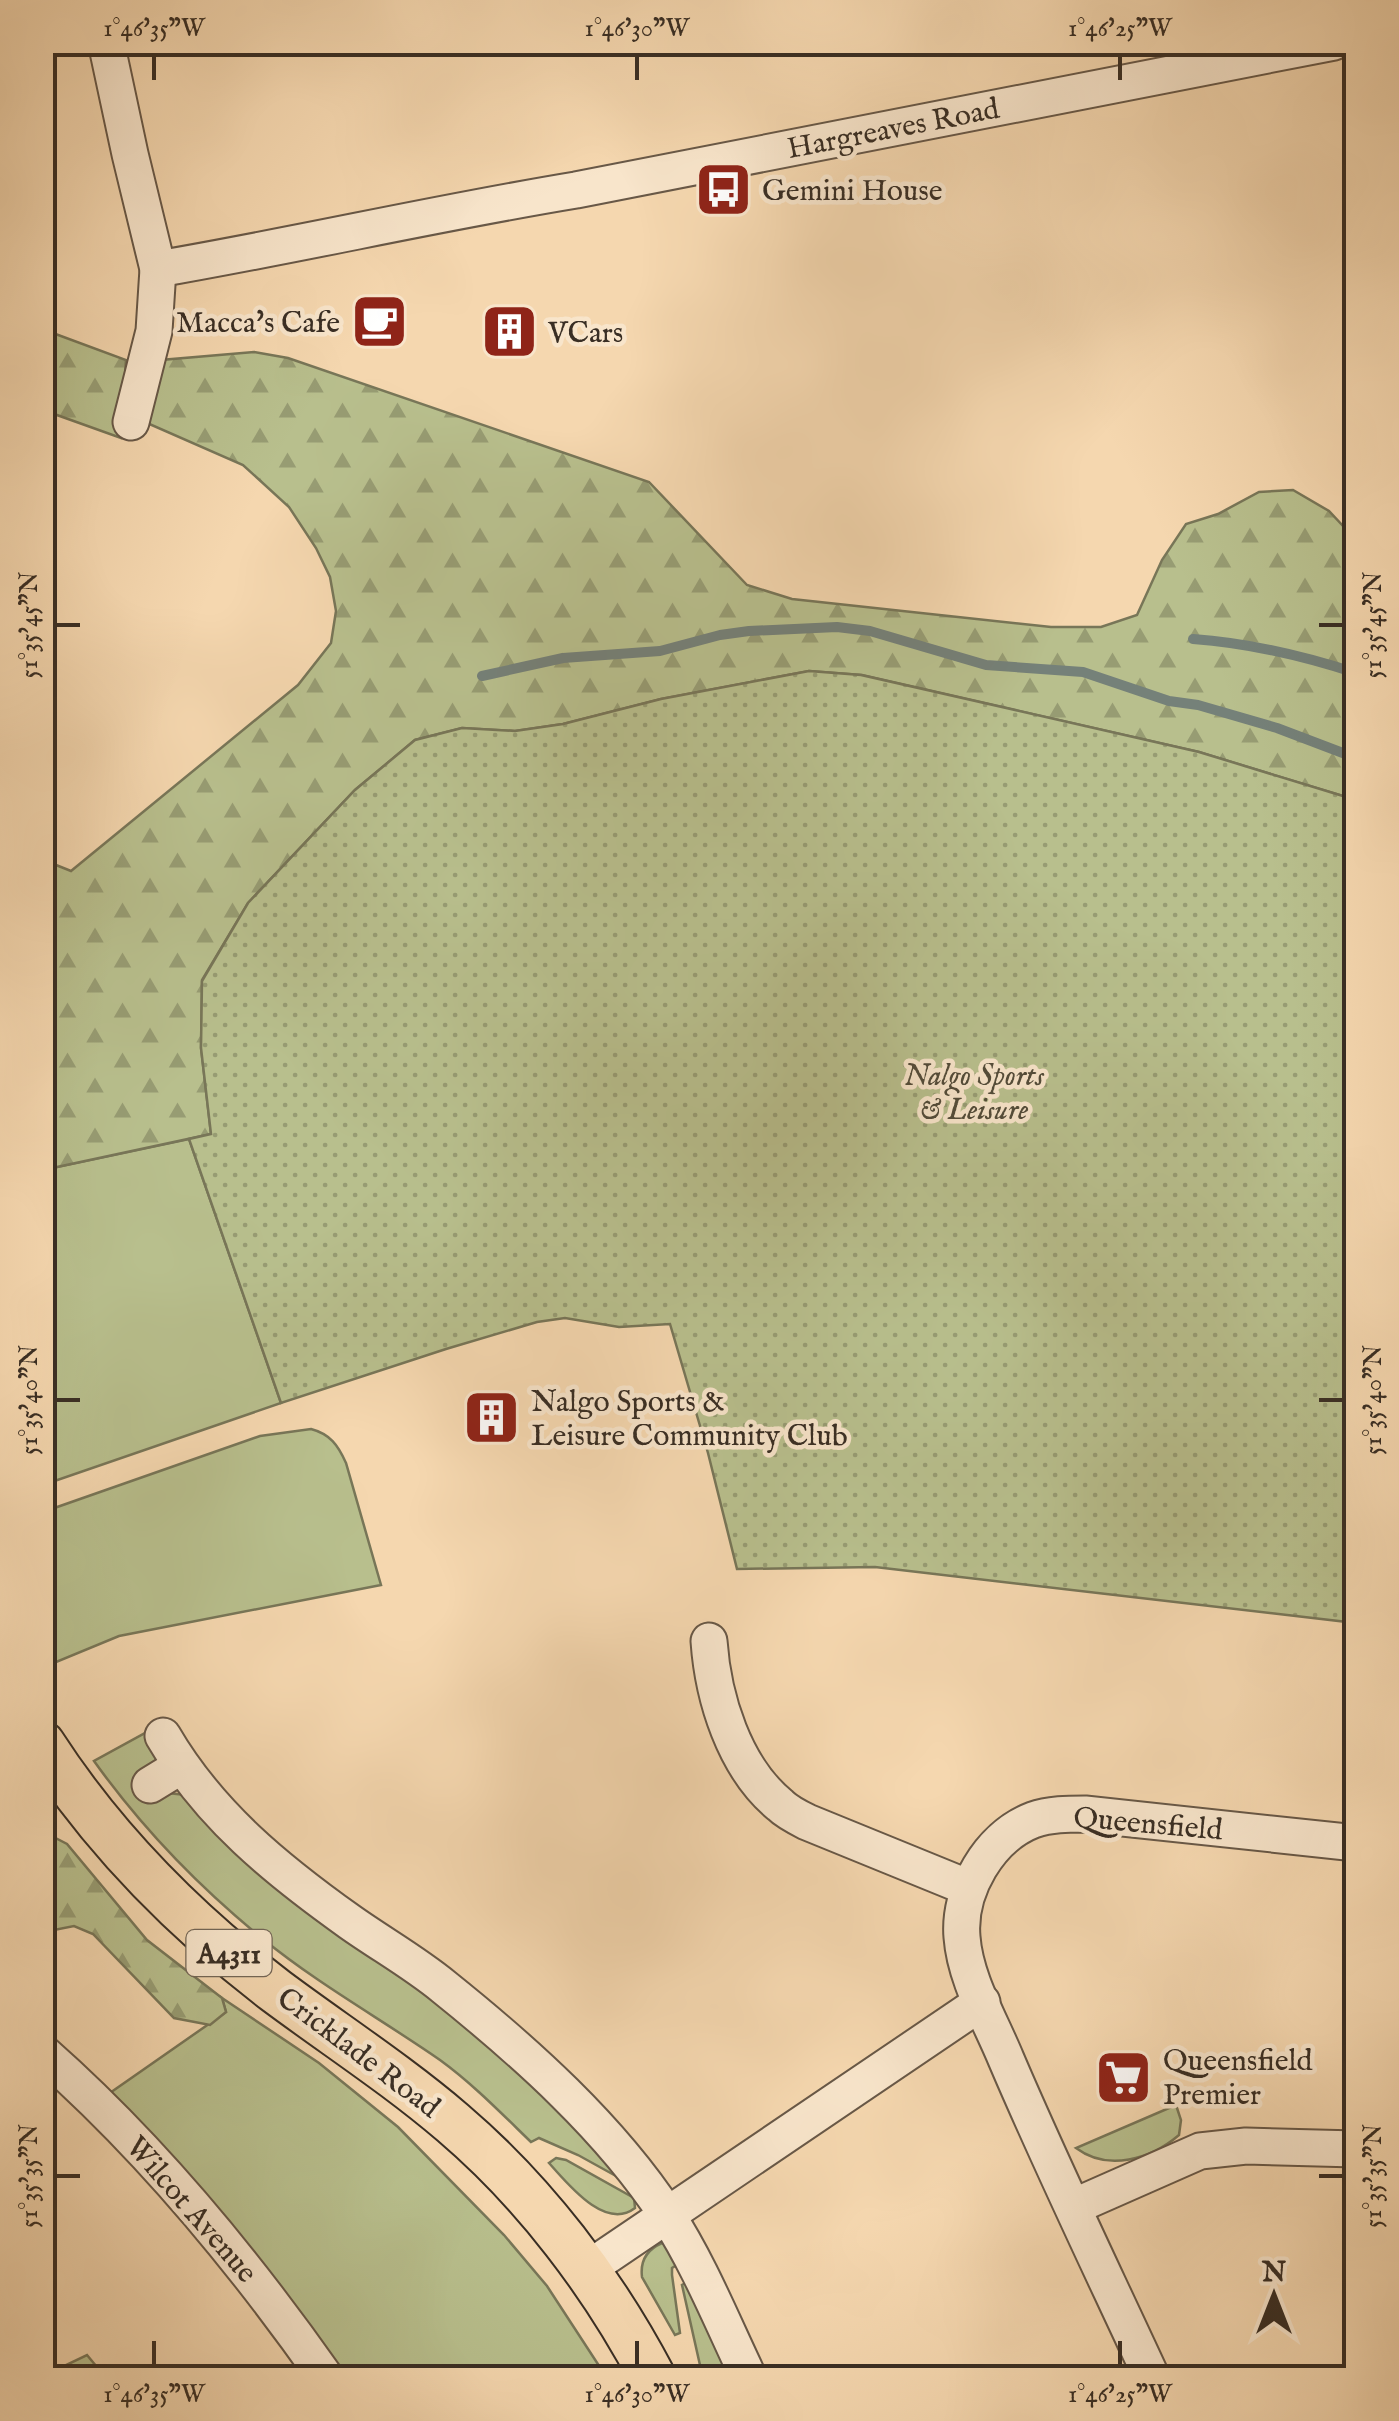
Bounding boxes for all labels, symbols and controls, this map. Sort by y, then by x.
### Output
text: 1°46'35"W [103,13,206,45]
text: 1°46'30"W [585,13,691,45]
text: 1°46'25"W [1068,13,1173,45]
street label: Hargreaves Road [784,91,1004,169]
bus stop icon: Gemini House [693,160,753,220]
place label: Gemini House [762,173,943,211]
cafe icon: Macca's Cafe [349,292,409,352]
building icon: VCars [479,302,539,362]
place label: Macca's Cafe [176,305,340,343]
place label: VCars [547,315,623,353]
text: 51°35'45"N [14,572,46,678]
text: 51°35'45"N [1358,572,1390,678]
park label: Nalgo Sports & Leisure [904,1058,1045,1130]
text: 51°35'40"N [14,1345,46,1455]
text: 51°35'40"N [1358,1345,1390,1455]
place label: Nalgo Sports & Leisure Community Club [531,1384,848,1456]
building icon: Nalgo Sports & Leisure Community Club [462,1388,522,1448]
street label: Queensfield [1072,1800,1225,1851]
road number: A4311 [186,1930,272,1976]
street label: Cricklade Road [269,1980,448,2128]
place label: Queensfield Premier [1163,2043,1314,2115]
supermarket icon: Queensfield Premier [1094,2047,1154,2107]
text: 51°35'35"N [14,2124,46,2228]
text: 51°35'35"N [1358,2124,1390,2228]
street label: Wilcot Avenue [116,2129,265,2292]
north arrow [1224,2246,1324,2346]
text: N [1261,2256,1286,2291]
text: 1°46'35"W [103,2379,206,2411]
text: 1°46'30"W [585,2379,691,2411]
text: 1°46'25"W [1068,2379,1173,2411]

